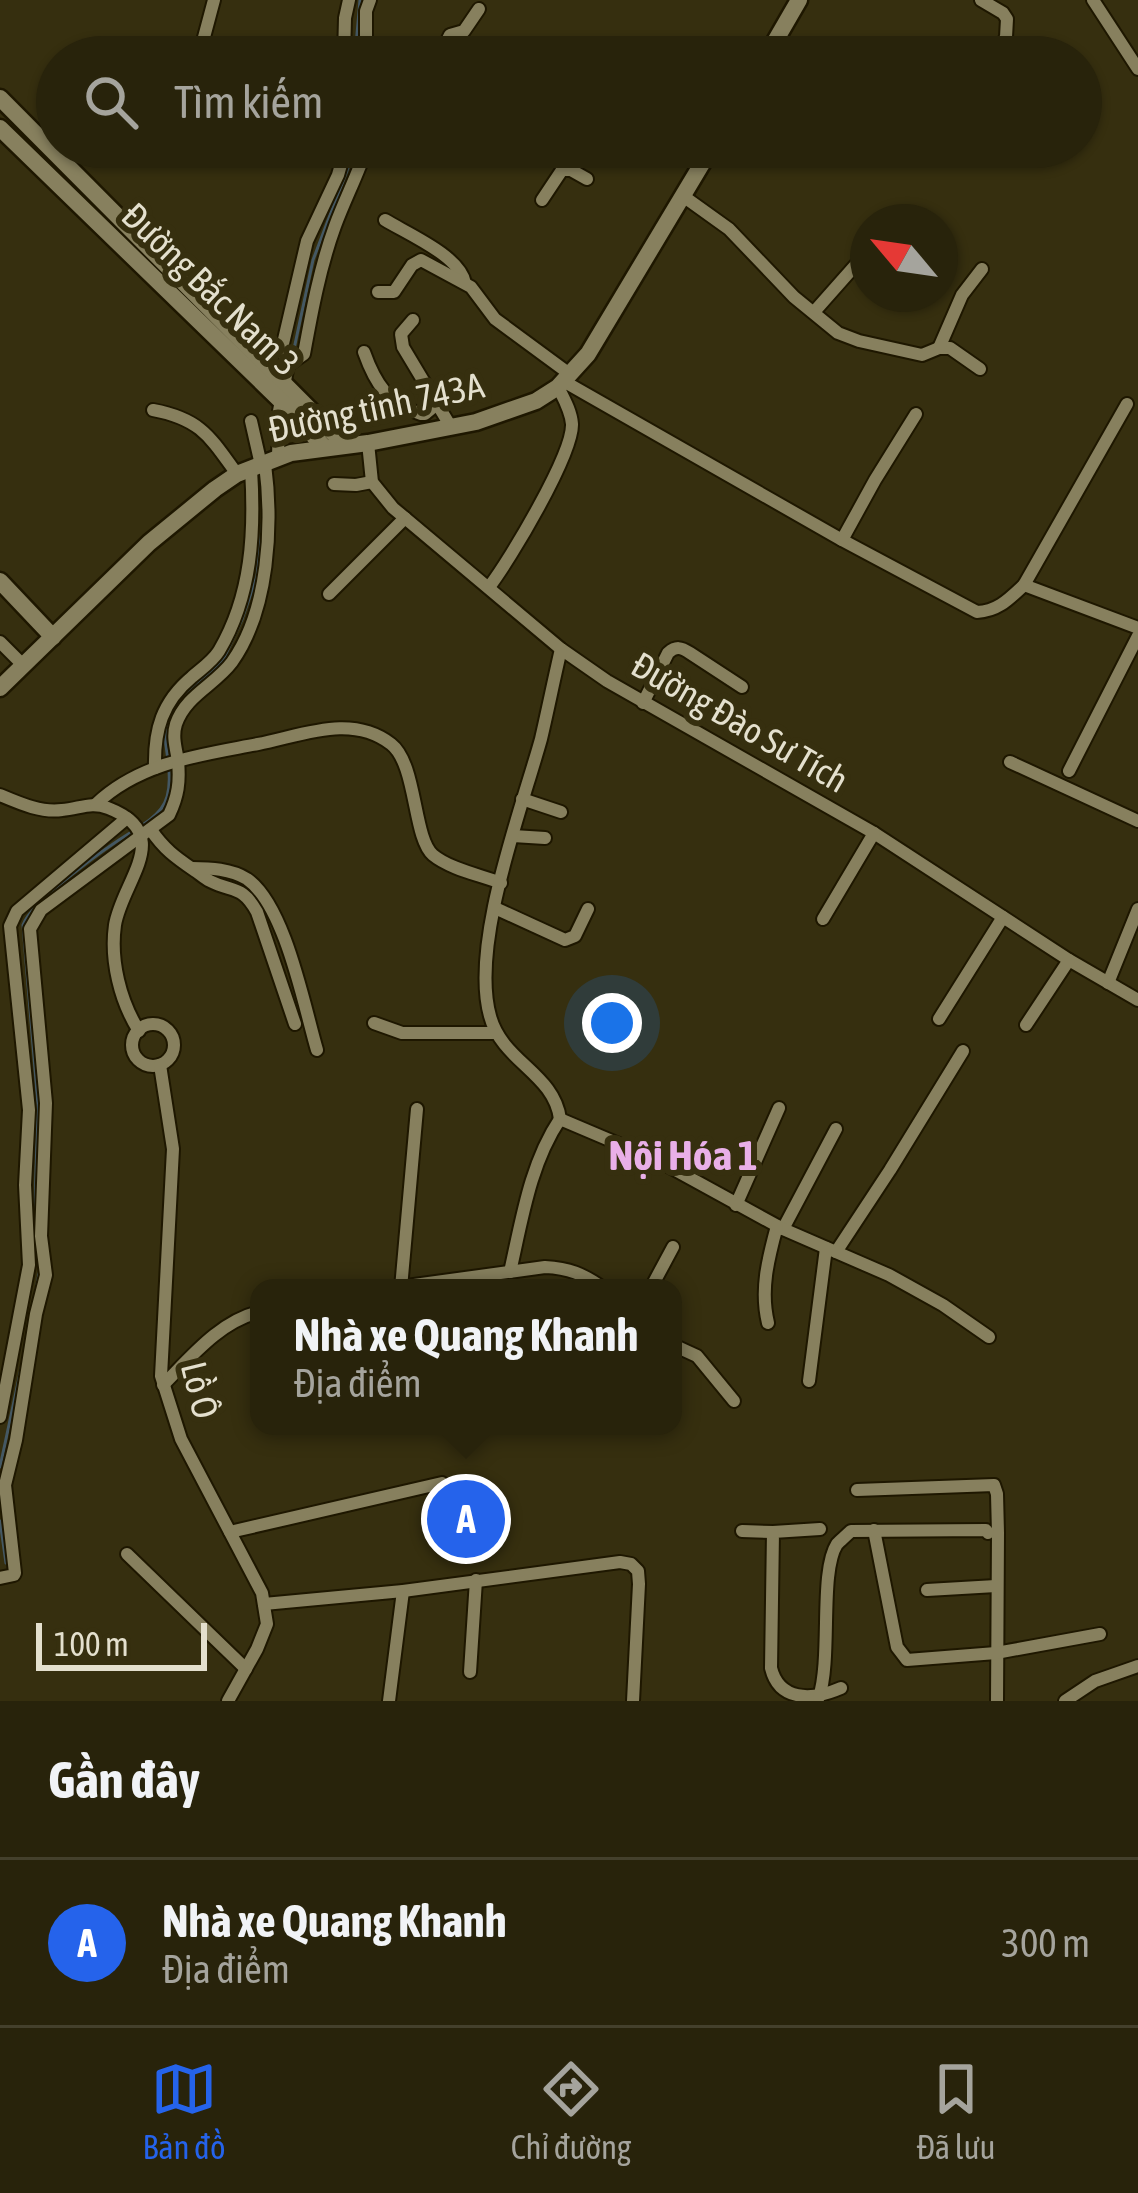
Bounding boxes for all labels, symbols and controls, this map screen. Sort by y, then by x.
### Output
search box [36,36,1102,168]
icon: search [78,69,144,135]
text: Tìm kiếm [174,76,323,128]
street label: Đường Bắc Nam 3 [114,194,308,384]
north arrow [850,204,958,312]
street label: Đường tỉnh 743A [264,364,488,450]
street label: Đường Đào Sư Tích [624,643,856,801]
your location [582,993,642,1053]
district label: Nội Hóa 1 [608,1131,758,1179]
popup [250,1279,682,1435]
text: Nhà xe Quang Khanh [294,1309,638,1361]
street label: Lồ Ô [173,1357,227,1423]
text: Địa điểm [294,1361,422,1405]
pin: A [427,1474,505,1564]
scale bar [36,1617,207,1670]
text: 100 m [54,1625,129,1663]
text: Gần đây [48,1750,200,1809]
text: Nhà xe Quang Khanh [162,1895,507,1947]
text: A [77,1921,97,1965]
text: 300 m [1002,1921,1090,1965]
text: Địa điểm [162,1947,290,1991]
tab: Bản đồ [143,2056,226,2166]
tab: Chỉ đường [511,2056,631,2166]
tab: Đã lưu [916,2056,995,2166]

